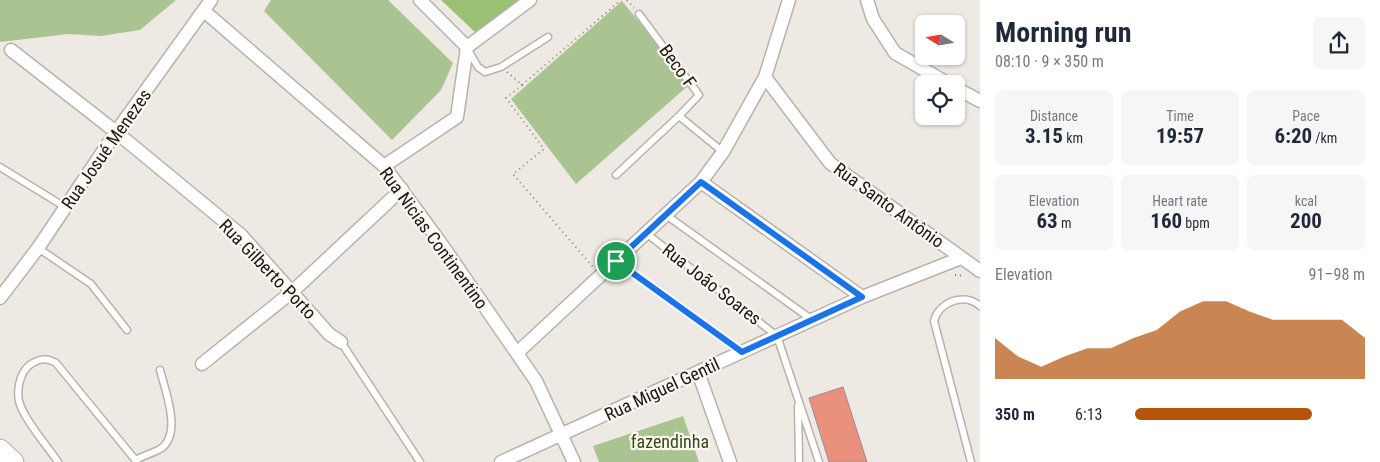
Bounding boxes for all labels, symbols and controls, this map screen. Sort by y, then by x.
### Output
north arrow [915,15,965,65]
map controls [915,15,965,125]
text: Morning run [995,16,1131,49]
button: share [1313,17,1365,69]
street label: Beco F [655,40,701,92]
text: 08:10 · 9 × 350 m [995,52,1104,71]
button: locate [915,75,965,125]
street label: Rua Josué Menezes [57,85,155,213]
text: Distance [1030,108,1078,124]
text: Time [1166,108,1194,124]
text: Pace [1292,108,1320,124]
text: 3.15 [1025,124,1063,148]
text: 19:57 [1156,124,1204,148]
text: 6:20 [1275,124,1312,148]
text: km [1063,130,1083,146]
text: /km [1312,130,1337,146]
street label: Rua Santo Antônio [830,158,948,252]
street label: Rua Nicias Continentino [375,163,493,313]
text: Elevation [1029,193,1079,209]
text: Heart rate [1152,193,1208,209]
text: kcal [1295,193,1317,209]
text: 63 [1037,209,1058,233]
text: 160 [1150,209,1182,233]
text: 200 [1290,209,1322,233]
street label: Rua Gilberto Porto [215,215,321,323]
text: m [1058,215,1072,231]
text: bpm [1182,215,1210,231]
street label: Rua João Soares [658,239,766,329]
pin [595,240,637,282]
icon: arrive [602,247,630,275]
text: Elevation [995,265,1053,284]
text: 91–98 m [1309,265,1365,284]
street label: Rua Miguel Gentil [601,353,723,425]
text: 350 m [995,405,1035,424]
text: 6:13 [1075,405,1102,424]
park label: fazendinha [631,431,709,452]

